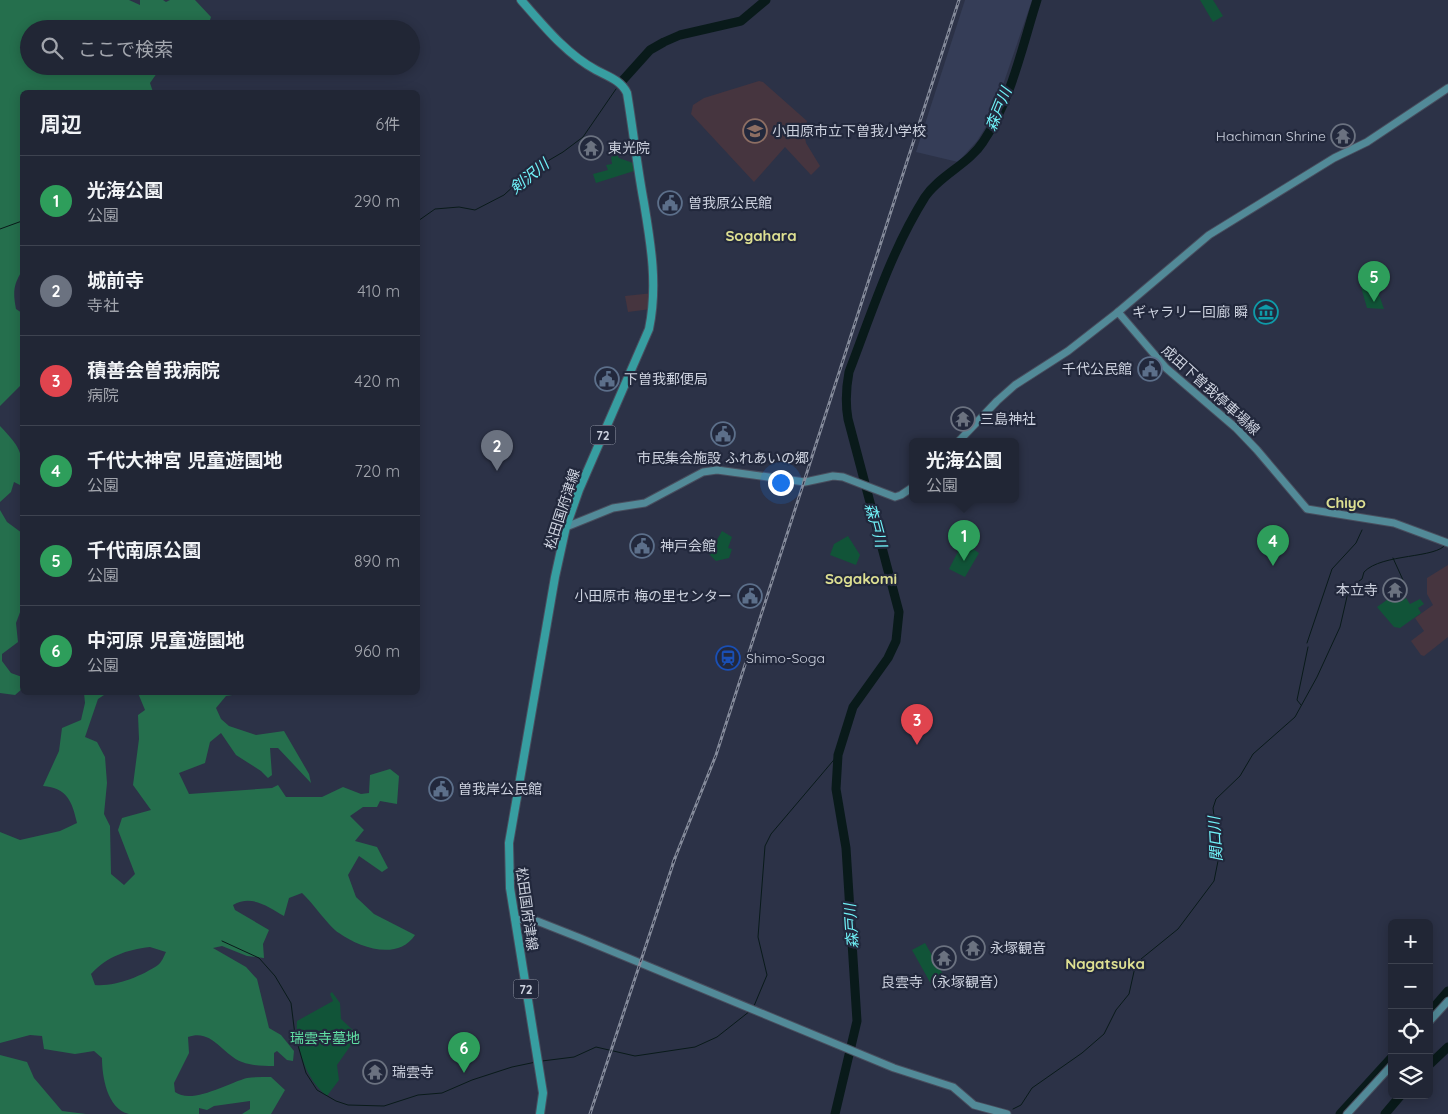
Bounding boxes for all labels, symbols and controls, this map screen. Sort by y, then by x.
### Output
search box [20,20,420,75]
icon: search [38,34,66,62]
text: ここで検索 [78,37,173,61]
water label: 森戸川 [981,83,1016,133]
text: 周辺 [40,111,82,137]
text: 6件 [375,114,400,134]
school or university icon: 小田原市立下曽我小学校 [742,118,768,144]
place label: 小田原市立下曽我小学校 [772,122,926,140]
temple icon: Hachiman Shrine [1330,123,1356,149]
place label: Hachiman Shrine [1216,127,1326,145]
temple icon: 東光院 [578,135,604,161]
place label: 東光院 [608,139,650,157]
water label: 剣沢川 [506,153,554,198]
text: 光海公園 [87,178,163,202]
public building icon: 曽我原公民館 [657,190,683,216]
text: 1 [53,191,59,211]
text: 290 m [354,191,400,211]
place label: 曽我原公民館 [688,194,772,212]
text: 公園 [87,205,119,225]
district label: Sogahara [725,226,797,245]
pin: 5 [1358,261,1390,302]
text: 城前寺 [87,268,144,292]
text: 2 [51,281,61,301]
text: 410 m [357,281,400,301]
text: 寺社 [87,295,119,315]
museum icon: ギャラリー回廊 瞬 [1253,299,1279,325]
place label: ギャラリー回廊 瞬 [1132,303,1248,321]
street label: 成田下曽我停車場線 [1158,341,1264,439]
public building icon: 千代公民館 [1137,356,1163,382]
text: 積善会曽我病院 [87,358,220,382]
place label: 千代公民館 [1062,360,1132,378]
public building icon: 下曽我郵便局 [594,366,620,392]
place label: 下曽我郵便局 [624,370,708,388]
text: 3 [52,371,60,391]
text: 420 m [354,371,400,391]
text: 病院 [87,385,119,405]
temple icon: 三島神社 [950,406,976,432]
place label: 三島神社 [980,410,1036,428]
public building icon: 市民集会施設 ふれあいの郷 [710,421,736,447]
road number: 72 [590,426,616,444]
pin: 2 [481,430,513,471]
popup [909,438,1019,503]
text: 千代大神宮 児童遊園地 [87,448,282,472]
text: 光海公園 [926,448,1002,472]
place label: 市民集会施設 ふれあいの郷 [637,449,809,467]
text: 4 [51,461,61,481]
text: 720 m [354,461,400,481]
street label: 松田国府津線 [540,466,584,552]
your location [768,470,794,496]
text: 公園 [87,475,119,495]
text: 公園 [926,475,958,495]
district label: Chiyo [1326,493,1366,512]
water label: 森戸川 [861,501,892,551]
pin: 1 [948,520,980,561]
pin: 4 [1257,525,1289,566]
public building icon: 神戸会館 [629,533,655,559]
place label: 神戸会館 [660,537,716,555]
text: 千代南原公園 [87,538,201,562]
text: 5 [51,551,61,571]
text: 890 m [354,551,400,571]
text: 公園 [87,565,119,585]
district label: Sogakomi [825,569,897,588]
temple icon: 本立寺 [1382,577,1408,603]
place label: 本立寺 [1336,581,1378,599]
public building icon: 小田原市 梅の里センター [737,583,763,609]
place label: 小田原市 梅の里センター [574,587,732,605]
text: 中河原 児童遊園地 [87,628,244,652]
text: 6 [52,641,60,661]
text: 960 m [354,641,400,661]
station icon: Shimo-Soga [715,645,741,671]
place label: Shimo-Soga [746,649,825,667]
text: 公園 [87,655,119,675]
pin: 3 [901,704,933,745]
public building icon: 曽我岸公民館 [428,776,454,802]
place label: 曽我岸公民館 [458,780,542,798]
water label: 関口川 [1204,814,1226,862]
street label: 松田国府津線 [512,866,542,952]
water label: 森戸川 [840,901,862,949]
map controls [1388,919,1433,1099]
button: + [1388,919,1433,964]
temple icon: 永塚観音 [960,935,986,961]
place label: 永塚観音 [990,939,1046,957]
temple icon: 良雲寺（永塚観音） [931,945,957,971]
district label: Nagatsuka [1065,954,1145,973]
button: − [1388,964,1433,1009]
place label: 良雲寺（永塚観音） [881,973,1007,991]
road number: 72 [514,980,538,999]
button: locate [1388,1009,1433,1054]
park label: 瑞雲寺墓地 [290,1029,360,1047]
pin: 6 [448,1032,480,1073]
button: layers [1388,1054,1433,1099]
temple icon: 瑞雲寺 [362,1059,388,1085]
place label: 瑞雲寺 [392,1063,434,1081]

